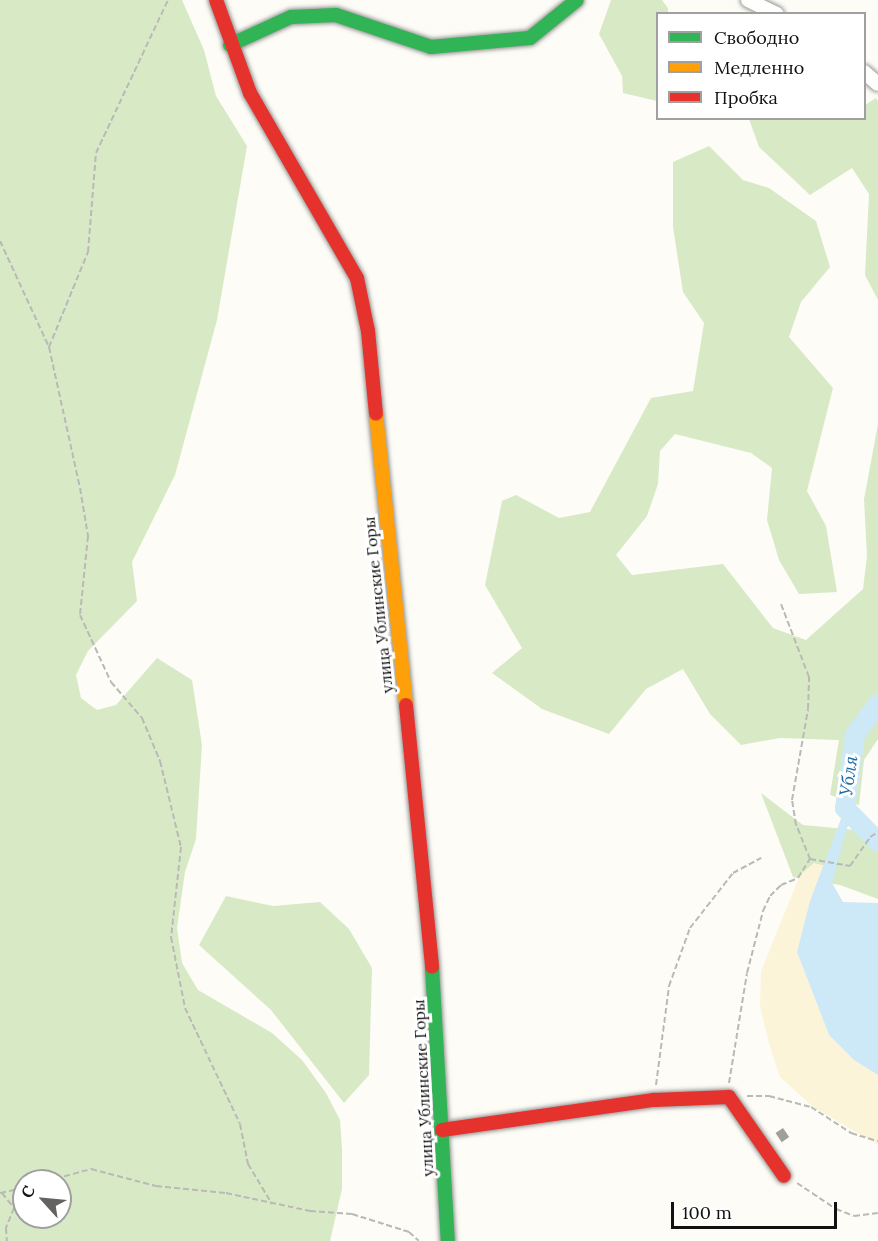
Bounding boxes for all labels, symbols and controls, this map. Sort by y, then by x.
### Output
legend [656,12,866,120]
text: Свободно [714,26,799,49]
text: Медленно [714,56,804,79]
text: Пробка [714,86,778,109]
street label: улица Ублинские Горы [359,516,397,694]
water label: Убля [835,754,863,798]
street label: улица Ублинские Горы [409,999,437,1177]
north arrow [12,1169,72,1229]
text: С [16,1182,39,1201]
scale bar [674,1190,840,1228]
text: 100 m [682,1201,732,1224]

